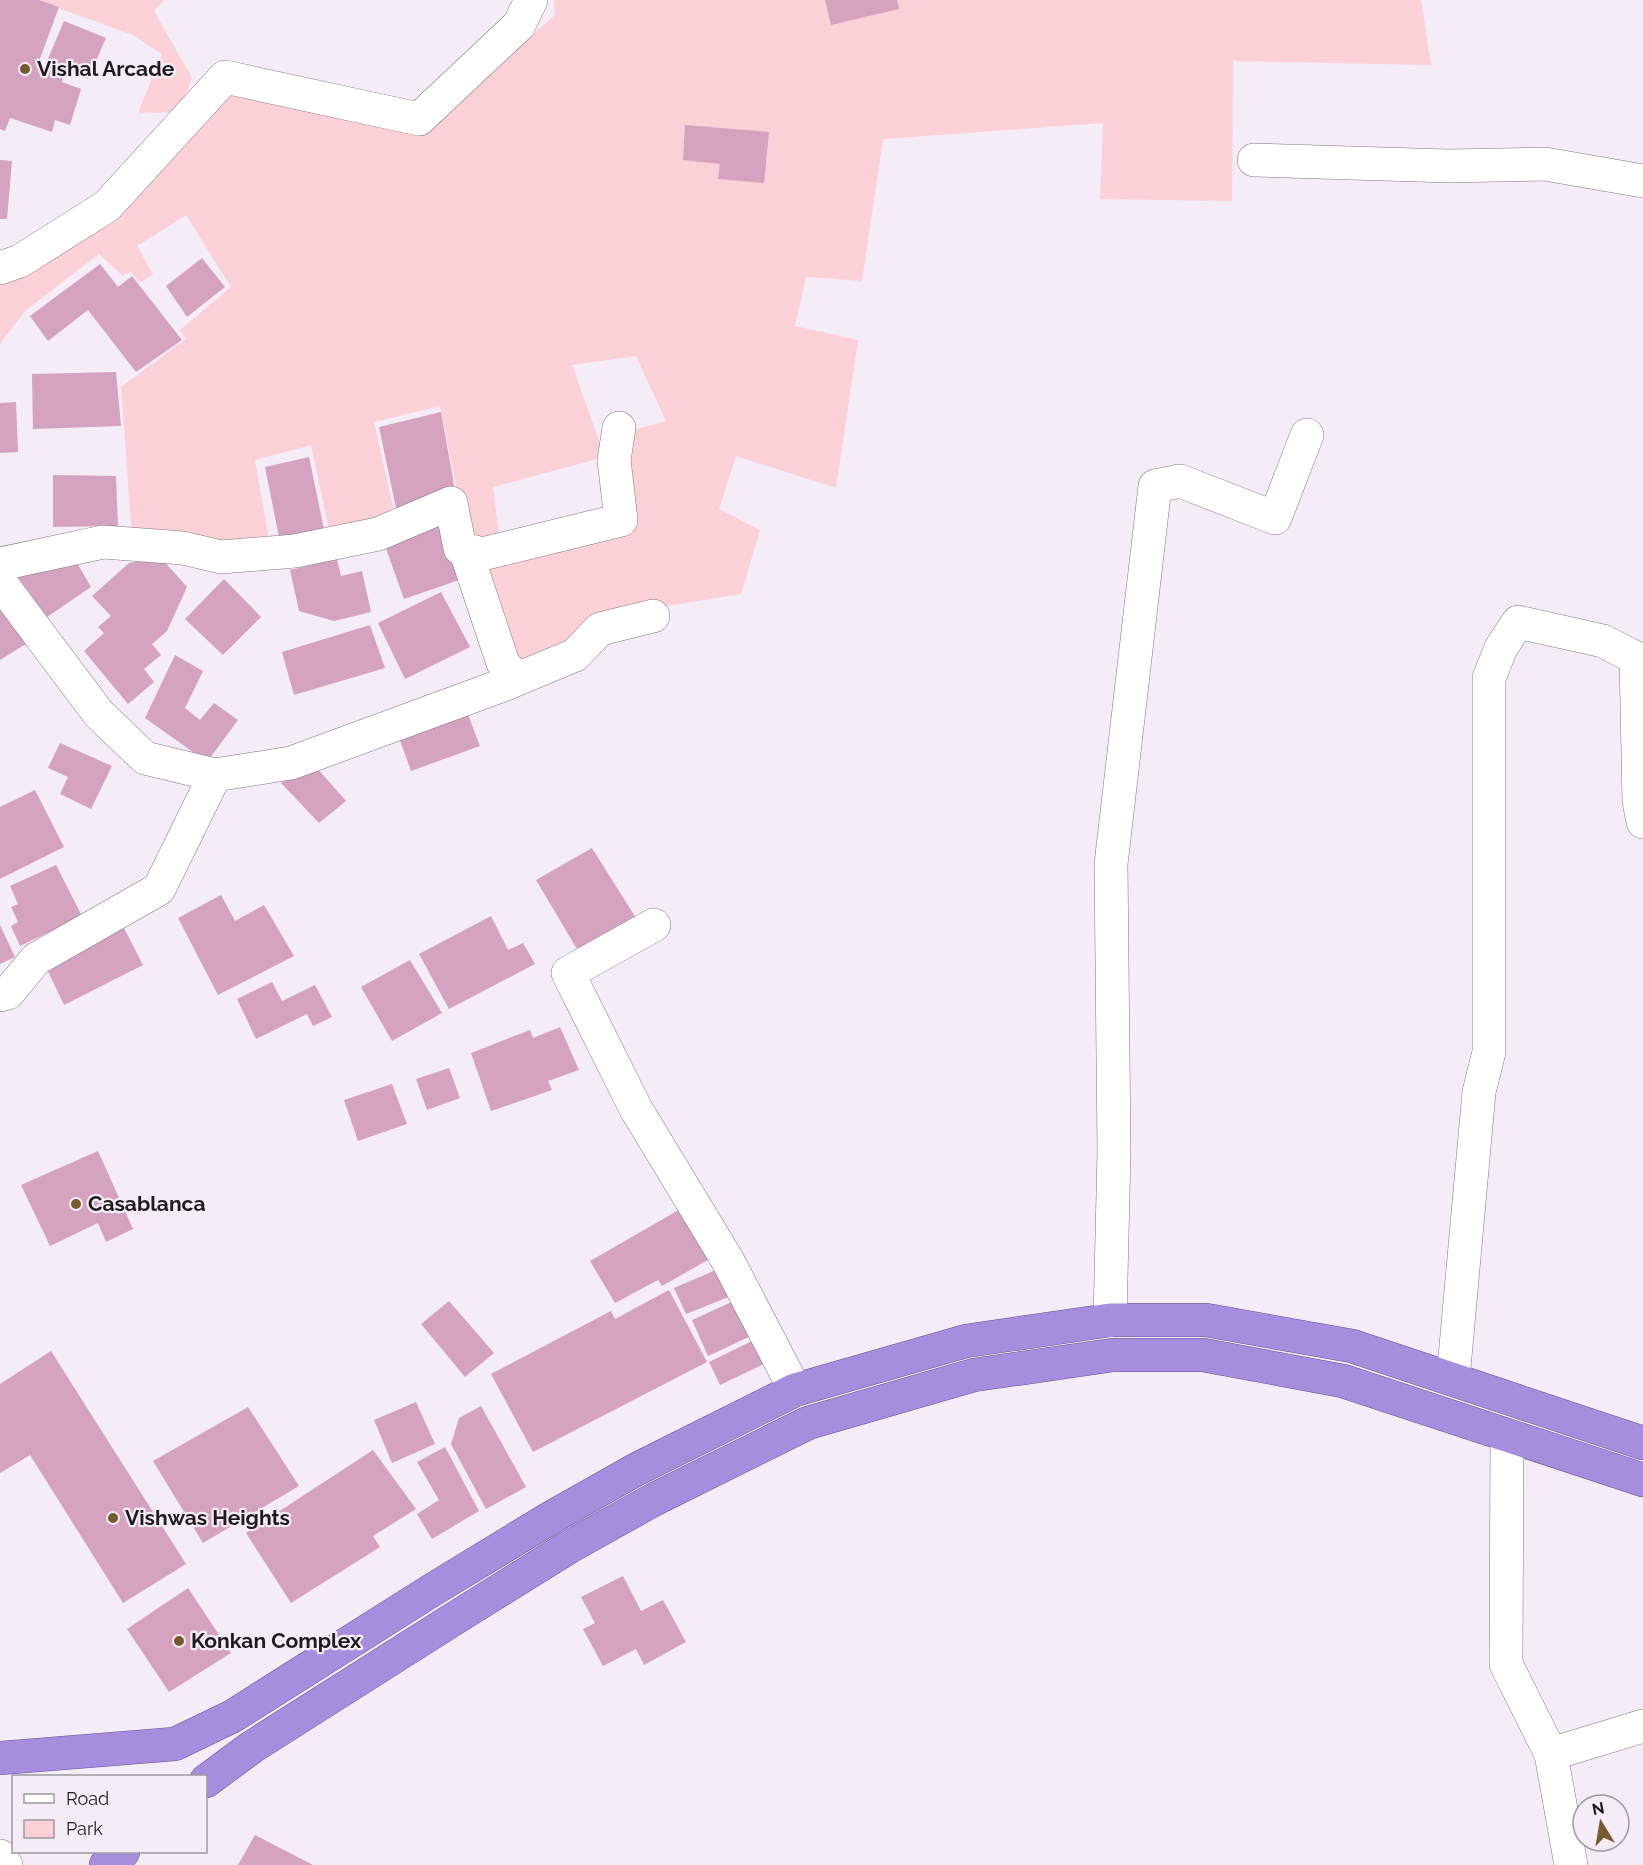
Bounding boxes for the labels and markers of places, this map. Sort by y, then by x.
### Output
place label: Vishal Arcade [37,56,175,81]
marker: Vishal Arcade [18,62,32,76]
place label: Casablanca [88,1191,206,1216]
marker: Casablanca [69,1197,83,1211]
place label: Vishwas Heights [125,1505,290,1530]
marker: Vishwas Heights [106,1511,120,1525]
place label: Konkan Complex [191,1628,362,1653]
marker: Konkan Complex [172,1634,186,1648]

